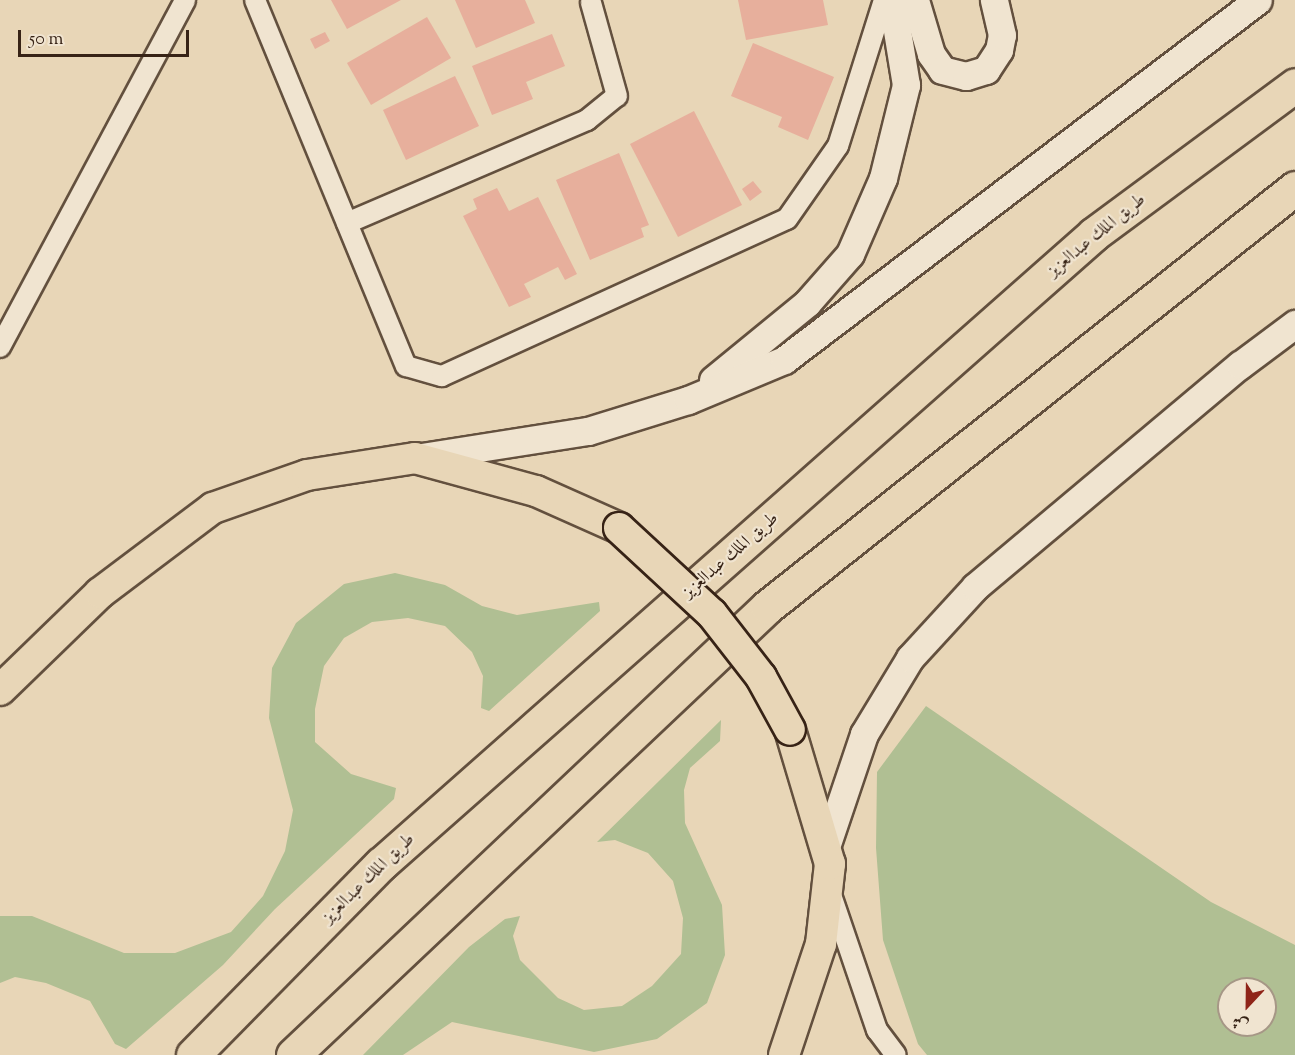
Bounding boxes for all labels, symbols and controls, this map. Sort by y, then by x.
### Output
scale bar [21,18,192,56]
text: 50 m [29,27,63,53]
street label: طريق الملك عبدالعزيز [1043,190,1151,282]
street label: طريق الملك عبدالعزيز [678,508,784,604]
street label: طريق الملك عبدالعزيز [318,829,420,929]
north arrow [1217,977,1277,1037]
text: ش [1229,1009,1252,1036]

